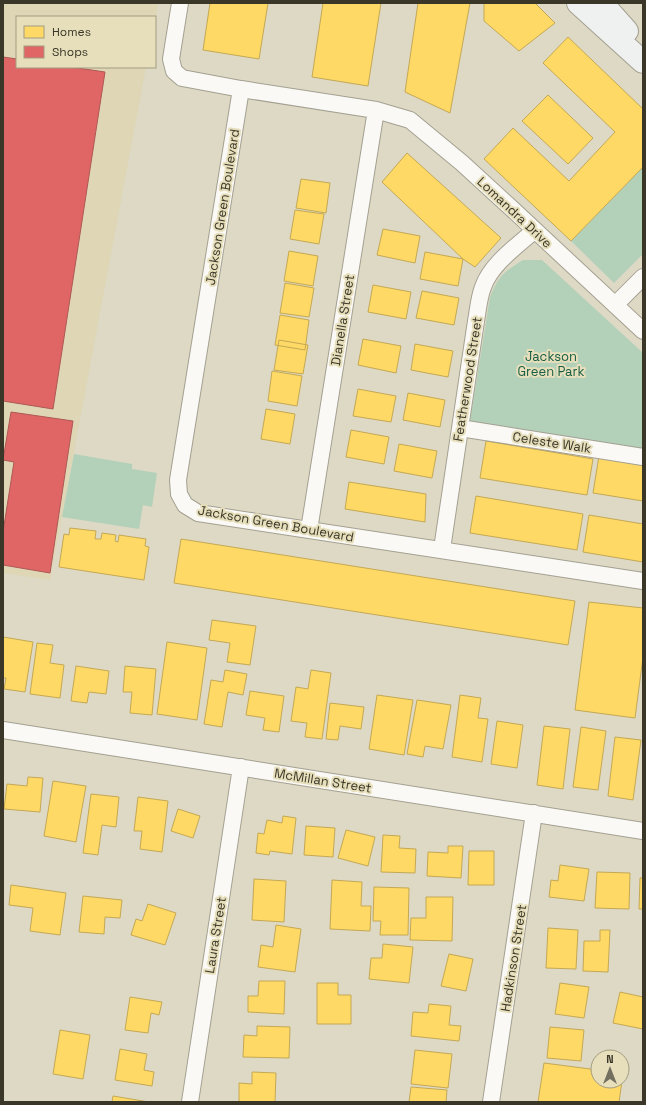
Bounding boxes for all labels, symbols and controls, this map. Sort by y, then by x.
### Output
legend [16,16,156,68]
text: Homes [52,24,91,40]
text: Shops [52,44,88,60]
street label: Jackson Green Boulevard [202,128,243,286]
street label: Lomandra Drive [473,173,556,252]
street label: Dianella Street [327,273,358,367]
street label: Featherwood Street [449,315,486,443]
park label: Jackson Green Park [518,348,584,380]
street label: Celeste Walk [511,428,592,457]
street label: Jackson Green Boulevard [197,501,355,546]
street label: McMillan Street [273,764,373,797]
street label: Laura Street [201,895,230,975]
street label: Hadkinson Street [497,903,530,1013]
north arrow [590,1049,630,1089]
text: N [606,1052,614,1066]

